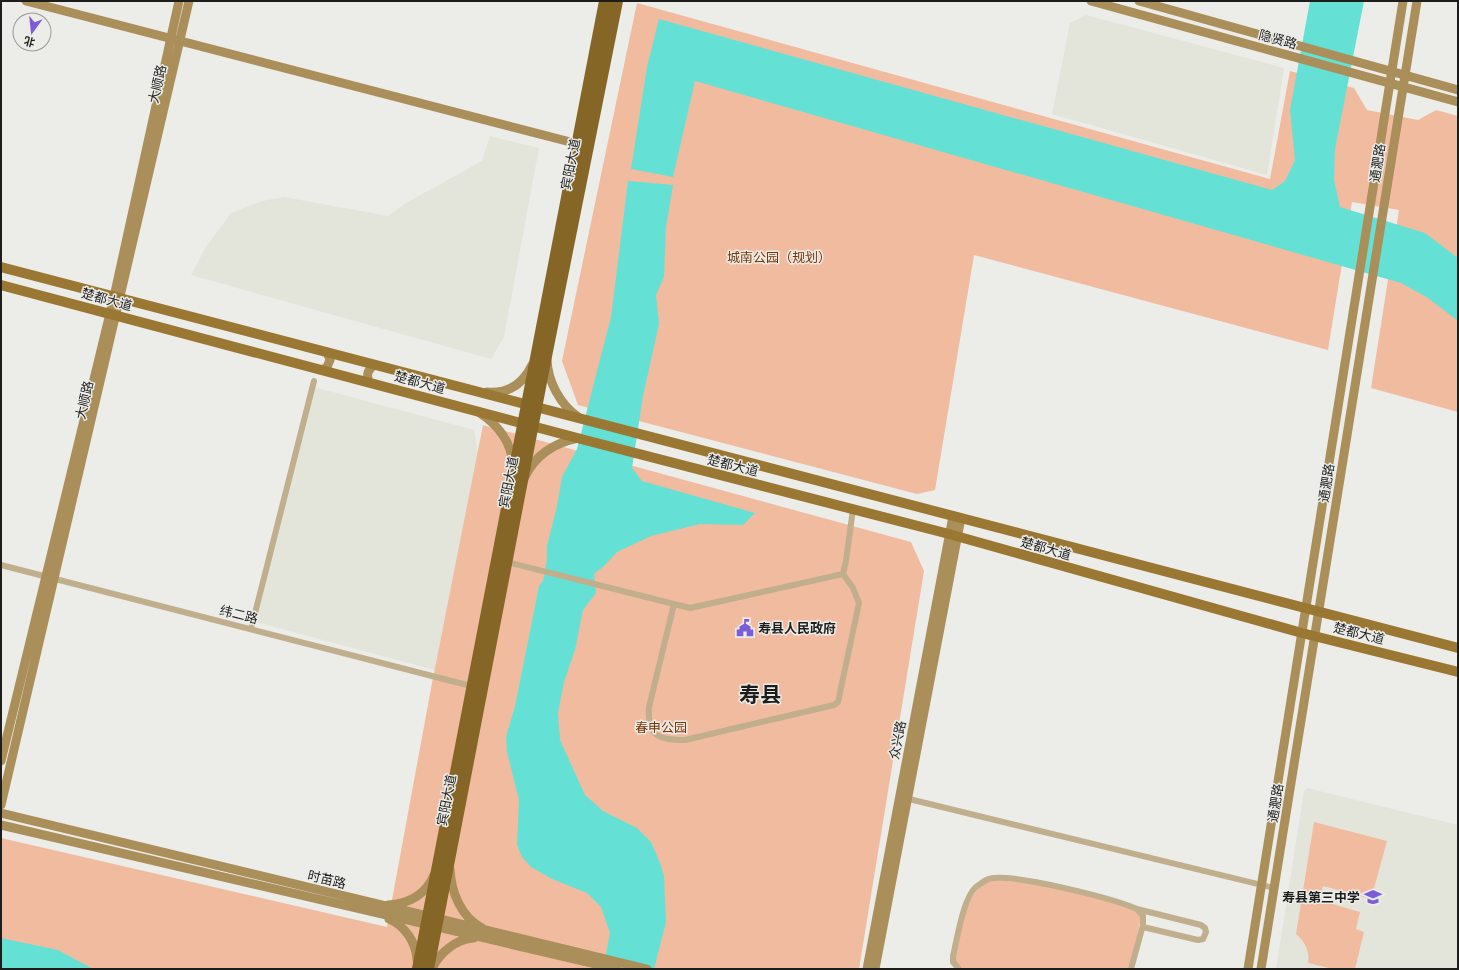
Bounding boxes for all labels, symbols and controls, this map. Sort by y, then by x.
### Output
north arrow [12,12,52,52]
street label: 隐贤路 [1257,26,1299,52]
text: 北 [22,34,36,50]
street label: 大顺路 [145,63,169,105]
street label: 宾阳大道 [557,137,583,191]
street label: 通淝路 [1366,142,1388,184]
park label: 城南公园（规划） [727,249,831,265]
street label: 楚都大道 [80,285,134,313]
street label: 楚都大道 [393,368,447,396]
street label: 大顺路 [72,379,96,421]
street label: 楚都大道 [706,451,760,479]
street label: 宾阳大道 [495,455,521,509]
street label: 通淝路 [1315,462,1337,504]
street label: 楚都大道 [1019,533,1073,563]
street label: 纬二路 [218,602,260,626]
public building icon: 寿县人民政府 [735,618,755,638]
street label: 楚都大道 [1332,619,1386,647]
place label: 寿县人民政府 [758,620,836,636]
district label: 寿县 [739,681,781,706]
park label: 春申公园 [635,719,687,735]
street label: 众兴路 [885,719,909,761]
street label: 宾阳大道 [433,773,459,827]
street label: 通淝路 [1264,782,1286,824]
street label: 时苗路 [306,867,348,891]
school or university icon: 寿县第三中学 [1363,887,1383,907]
place label: 寿县第三中学 [1282,889,1360,905]

